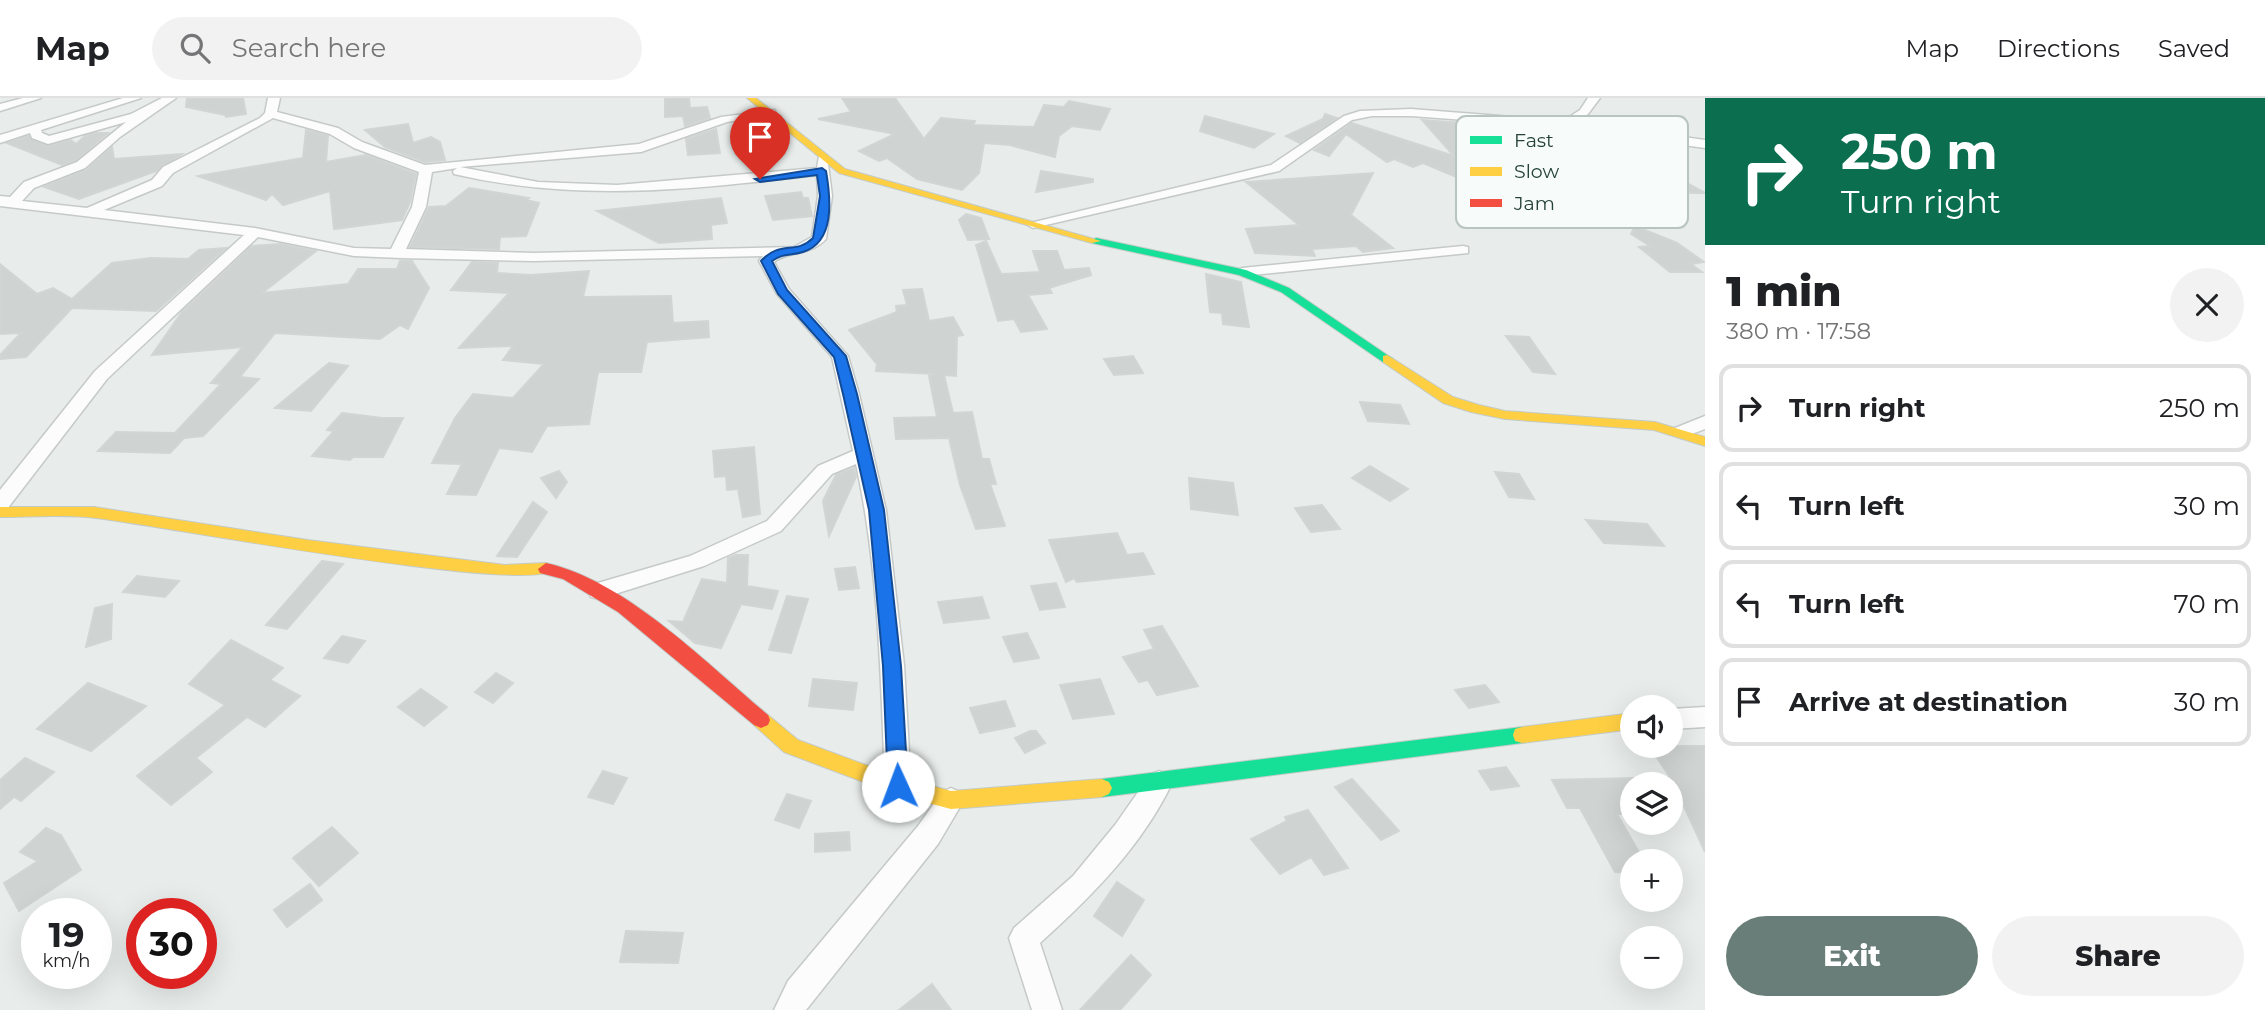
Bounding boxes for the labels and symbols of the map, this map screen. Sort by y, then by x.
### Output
pin [730,107,790,179]
legend [1456,116,1688,228]
text: Fast [1514,129,1554,152]
text: Slow [1514,160,1559,183]
text: Jam [1513,192,1555,215]
position arrow [861,749,935,823]
speed limit sign: 30 [126,898,217,989]

